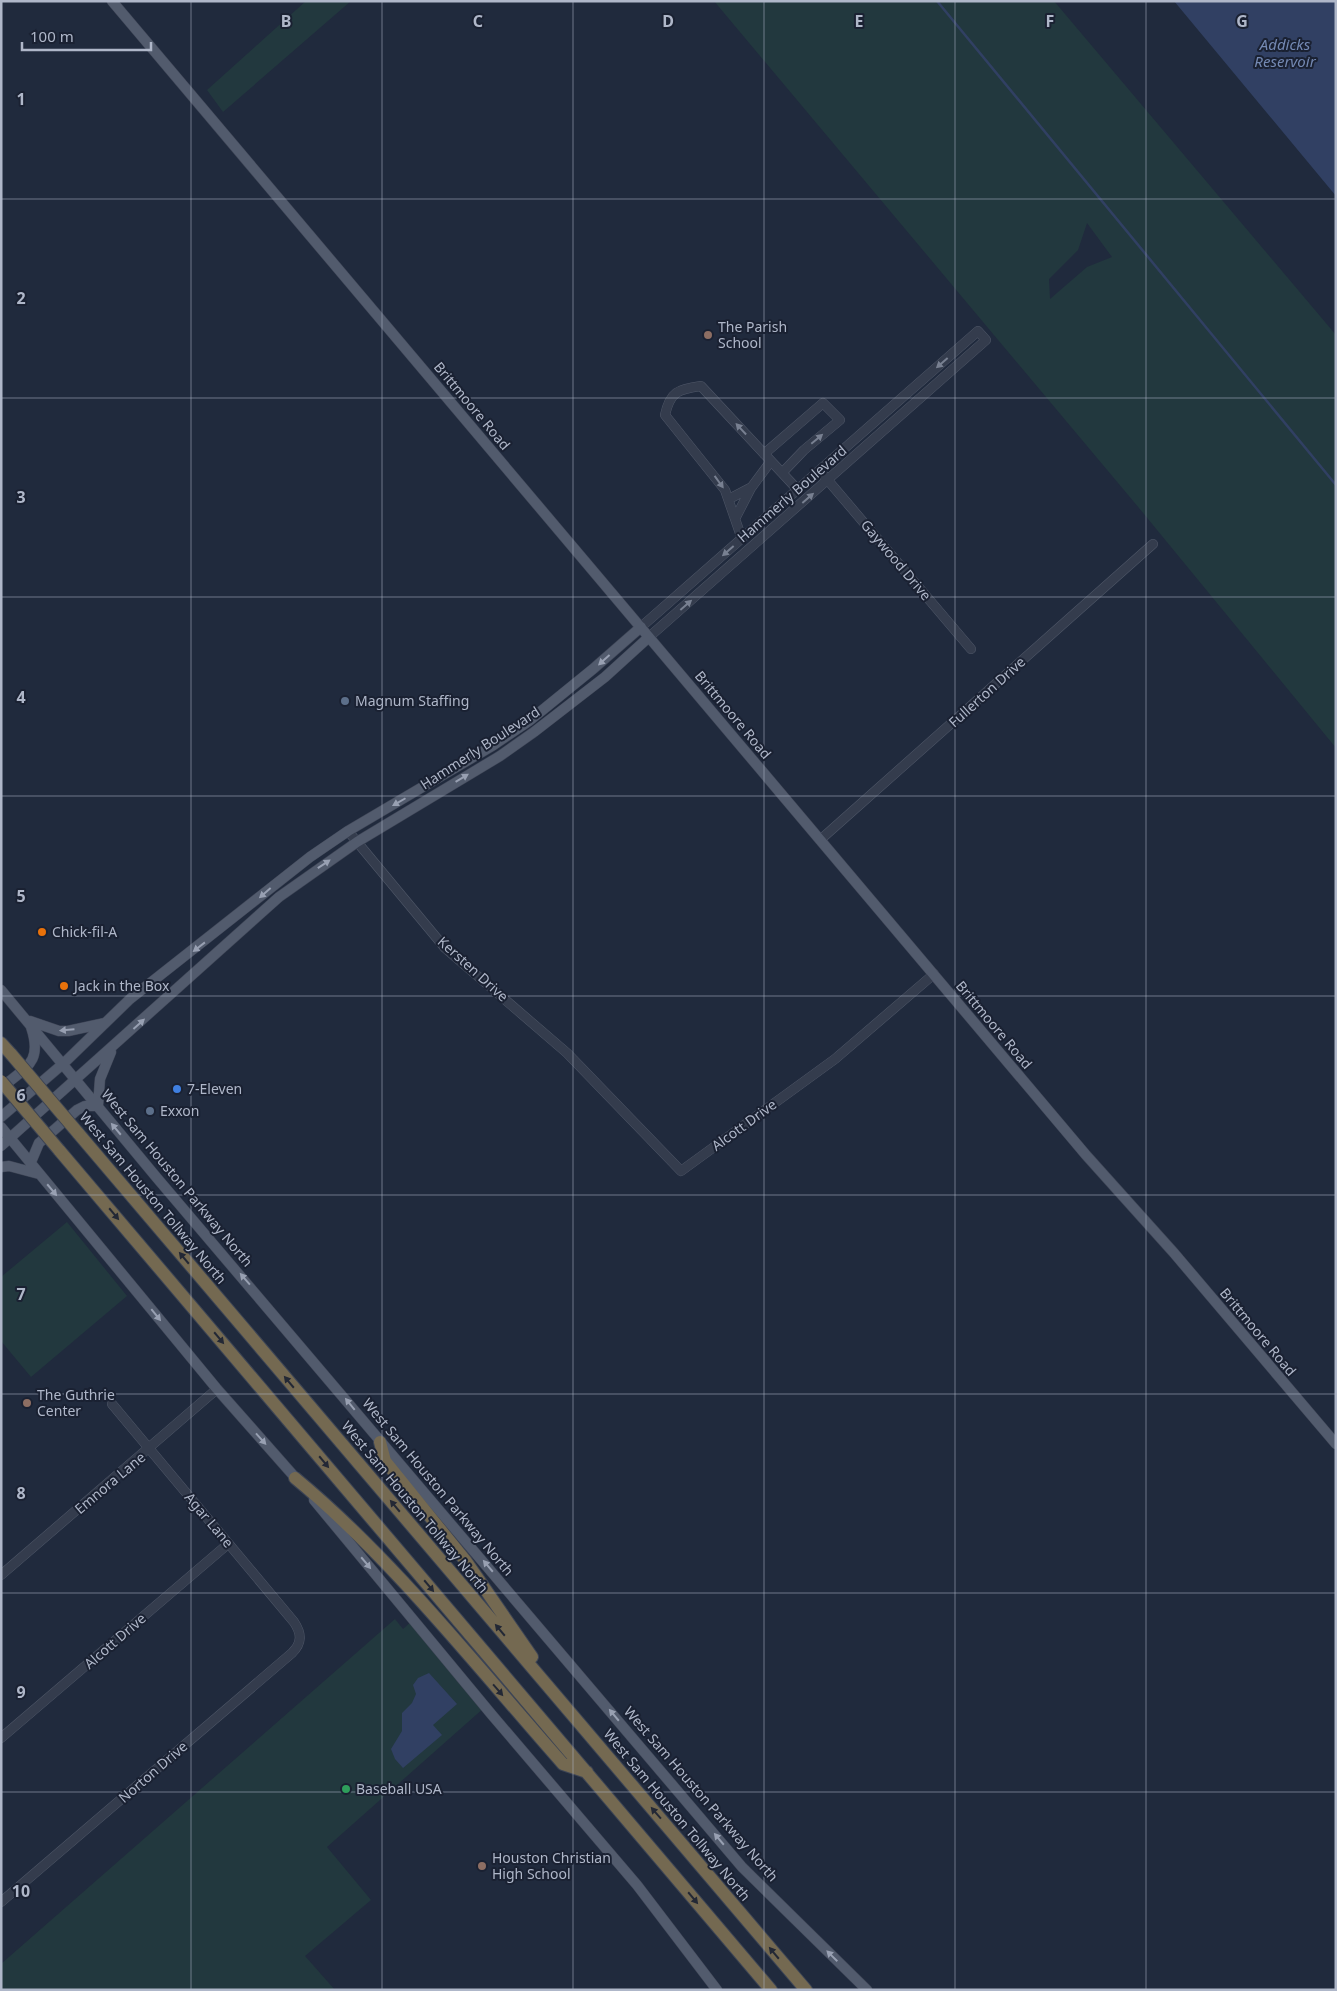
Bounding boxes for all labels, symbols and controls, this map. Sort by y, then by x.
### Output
text: B [281,10,291,32]
text: C [473,10,483,32]
text: D [662,10,674,32]
text: E [855,10,864,32]
text: F [1046,10,1054,32]
text: G [1236,10,1248,32]
scale bar [22,20,151,52]
text: 100 m [30,26,74,46]
water label: Addicks Reservoir [1254,34,1317,71]
text: 1 [16,88,26,110]
text: 2 [16,287,26,309]
place label: The Parish School [718,317,787,352]
marker: The Parish School [702,329,714,341]
one-way arrow [936,357,948,369]
street label: Brittmoore Road [430,358,515,454]
one-way arrow [735,423,747,435]
one-way arrow [810,433,822,445]
street label: Hammerly Boulevard [733,441,850,546]
one-way arrow [714,475,724,489]
text: 3 [16,486,26,508]
one-way arrow [802,492,814,504]
street label: Gaywood Drive [857,515,936,604]
one-way arrow [721,546,734,557]
one-way arrow [679,599,691,611]
street label: Fullerton Drive [944,652,1029,731]
one-way arrow [598,654,611,665]
street label: Brittmoore Road [691,667,776,763]
text: 4 [16,686,26,708]
place label: Magnum Staffing [355,691,469,710]
marker: Magnum Staffing [339,695,351,707]
street label: Hammerly Boulevard [416,702,543,793]
one-way arrow [455,774,470,782]
one-way arrow [392,798,407,806]
one-way arrow [317,859,331,868]
text: 5 [16,885,26,907]
one-way arrow [258,887,271,898]
place label: Chick-fil-A [52,922,117,941]
marker: Chick-fil-A [36,926,48,938]
street label: Kersten Drive [434,932,513,1006]
one-way arrow [193,941,206,952]
place label: Jack in the Box [72,976,170,995]
street label: Brittmoore Road [952,977,1037,1073]
marker: Jack in the Box [58,980,70,992]
one-way arrow [133,1018,145,1030]
one-way arrow [59,1026,75,1034]
place label: 7-Eleven [187,1079,242,1098]
marker: 7-Eleven [171,1083,183,1095]
text: 6 [16,1084,26,1106]
street label: West Sam Houston Parkway North [97,1085,257,1270]
street label: Alcott Drive [707,1094,780,1155]
place label: Exxon [160,1101,199,1120]
marker: Exxon [144,1105,156,1117]
street label: West Sam Houston Tollway North [76,1108,231,1288]
one-way arrow [111,1122,122,1135]
one-way arrow [46,1184,57,1196]
one-way arrow [108,1207,119,1220]
one-way arrow [179,1252,190,1265]
one-way arrow [240,1273,251,1286]
text: 7 [16,1283,26,1305]
street label: Brittmoore Road [1216,1284,1301,1380]
one-way arrow [150,1308,161,1321]
one-way arrow [213,1331,224,1344]
one-way arrow [284,1376,295,1389]
place label: The Guthrie Center [37,1385,115,1420]
street label: West Sam Houston Parkway North [358,1394,518,1579]
marker: The Guthrie Center [21,1397,33,1409]
one-way arrow [344,1398,355,1411]
street label: West Sam Houston Tollway North [338,1417,493,1597]
one-way arrow [255,1432,267,1444]
street label: Emnora Lane [70,1447,149,1518]
one-way arrow [318,1455,329,1468]
text: 8 [16,1482,26,1504]
street label: Agar Lane [181,1488,238,1551]
one-way arrow [389,1500,400,1513]
one-way arrow [360,1556,371,1569]
one-way arrow [482,1560,493,1573]
one-way arrow [423,1579,434,1592]
street label: Alcott Drive [80,1608,150,1673]
one-way arrow [494,1624,505,1637]
text: 9 [16,1681,26,1703]
one-way arrow [492,1684,503,1697]
street label: West Sam Houston Parkway North [620,1702,783,1885]
one-way arrow [608,1710,620,1722]
street label: West Sam Houston Tollway North [600,1725,755,1905]
street label: Norton Drive [114,1736,191,1807]
place label: Baseball USA [356,1779,442,1798]
marker: Baseball USA [340,1783,352,1795]
one-way arrow [650,1806,661,1819]
one-way arrow [714,1833,725,1845]
place label: Houston Christian High School [492,1848,611,1883]
marker: Houston Christian High School [476,1860,488,1872]
text: 10 [12,1880,30,1902]
one-way arrow [687,1891,699,1903]
one-way arrow [769,1946,780,1959]
one-way arrow [827,1950,839,1962]

